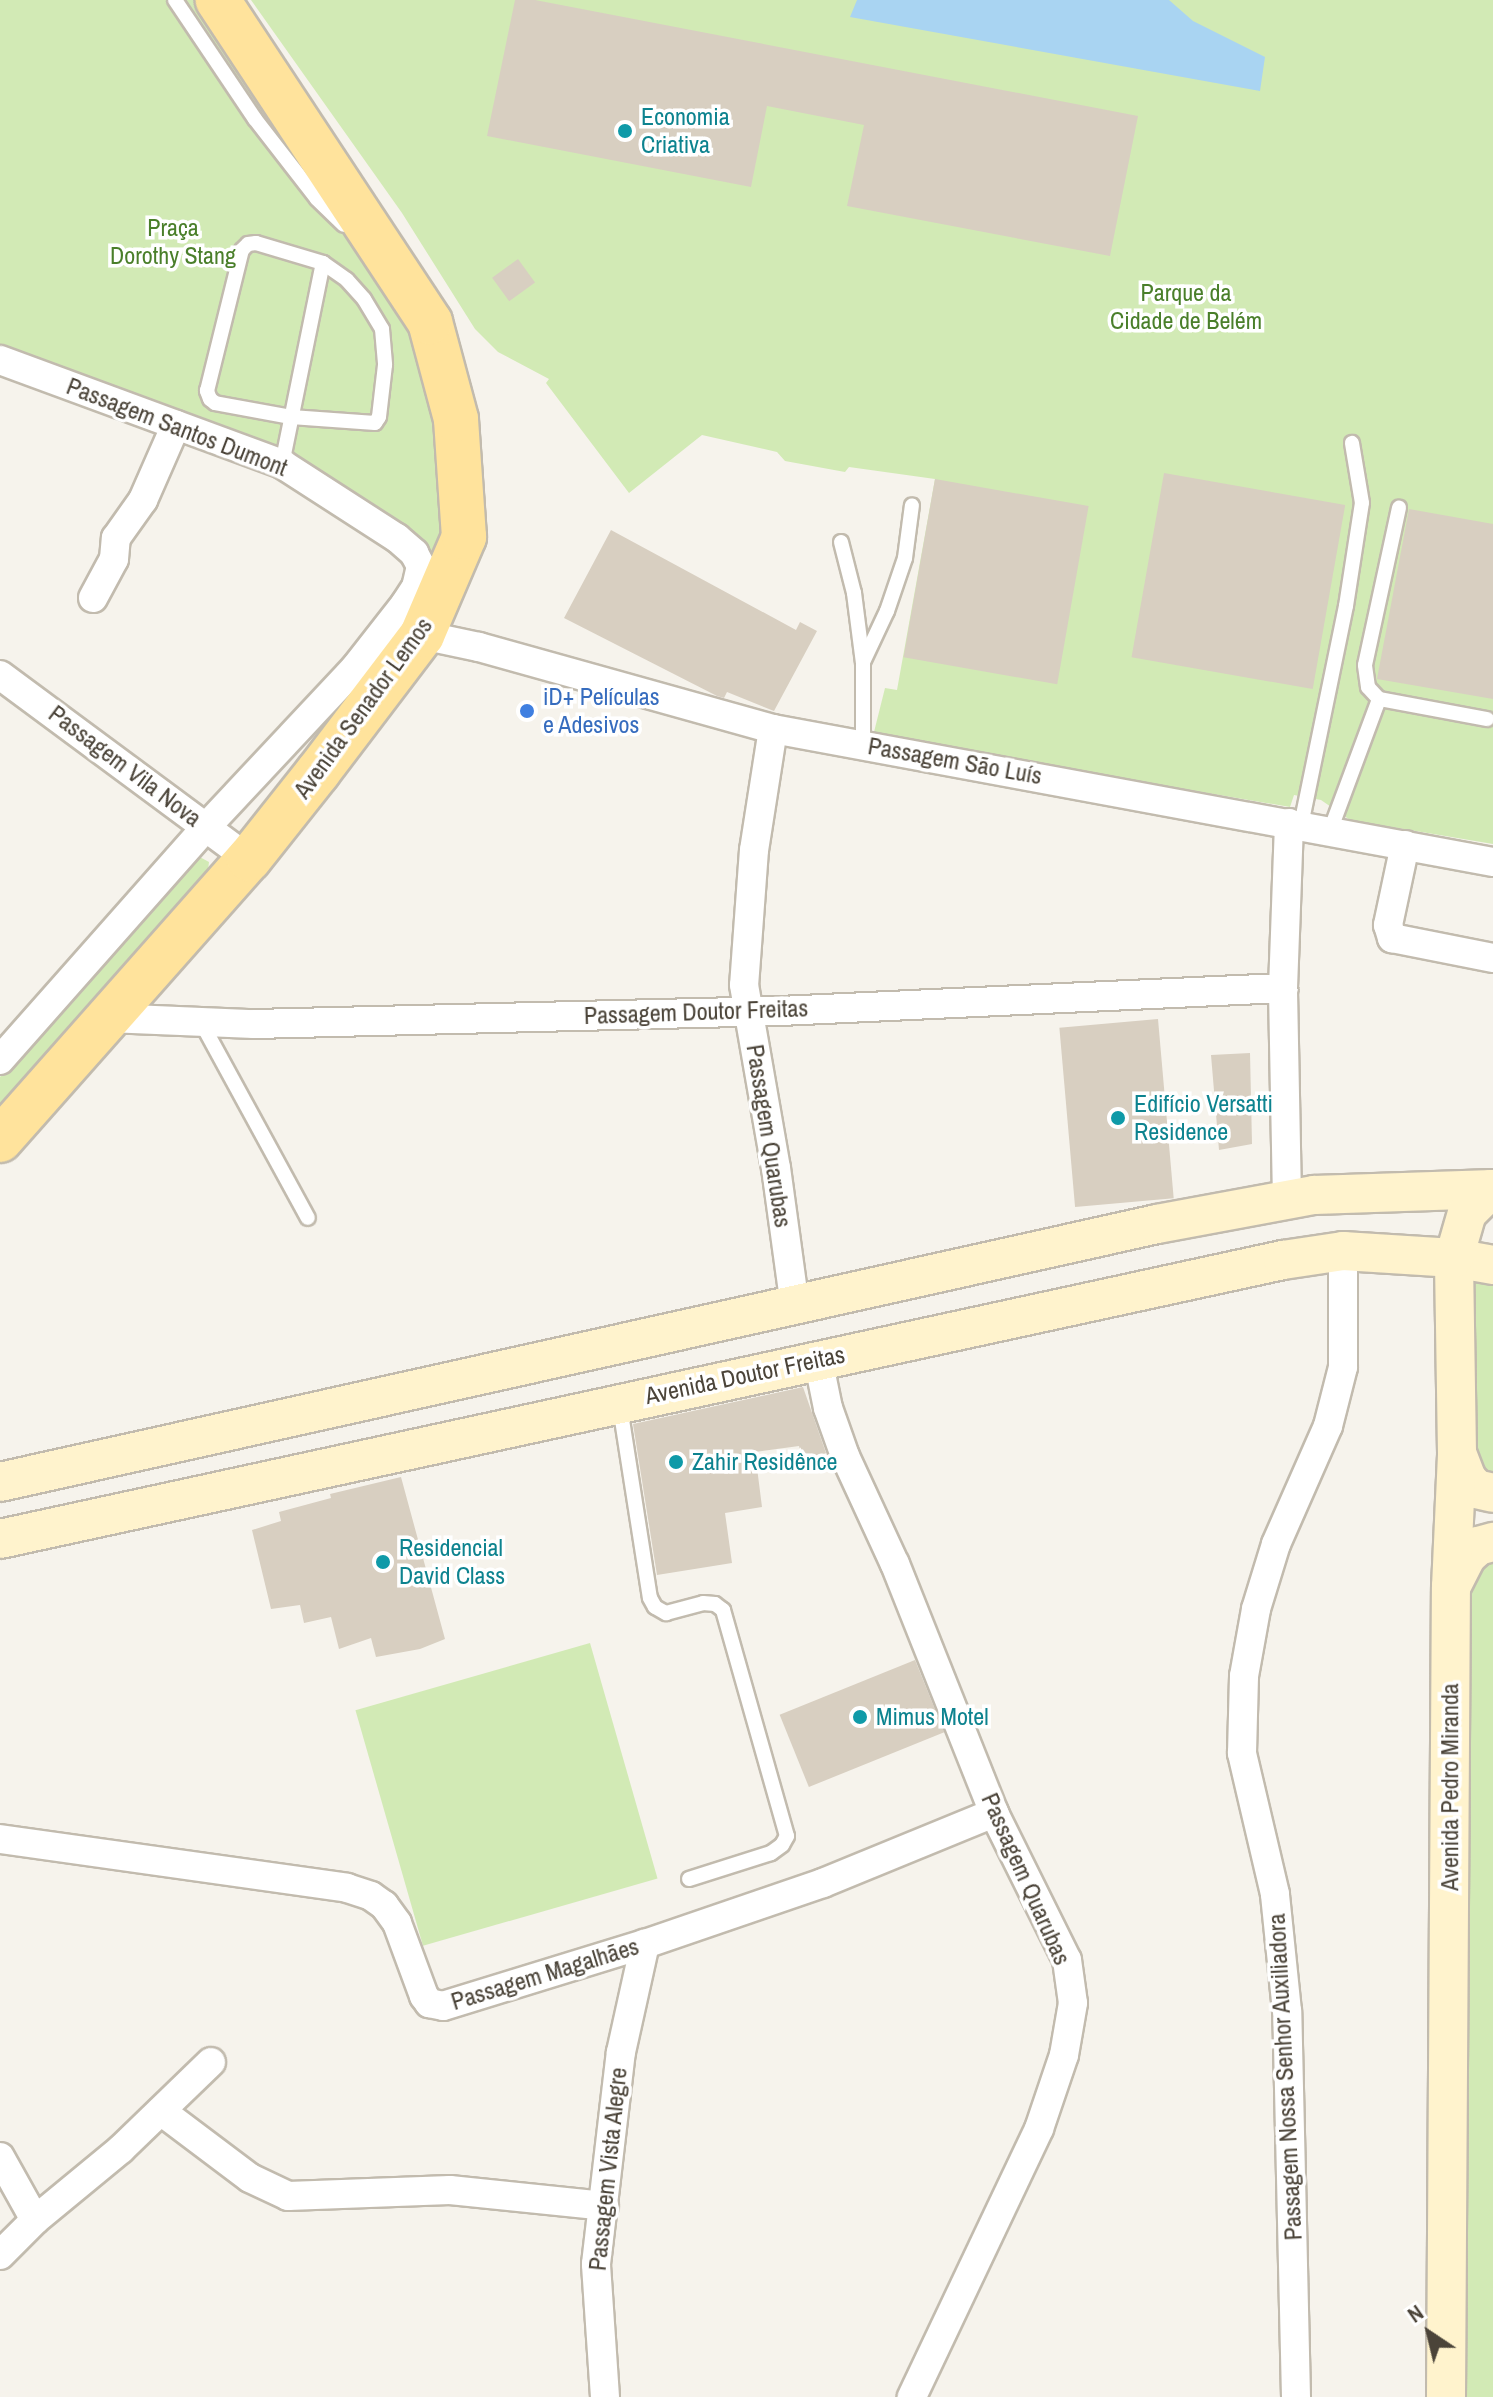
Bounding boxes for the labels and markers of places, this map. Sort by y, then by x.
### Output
place label: Economia Criativa [641,103,730,159]
marker: Economia Criativa [616,122,634,140]
place label: iD+ Películas e Adesivos [543,683,659,739]
marker: iD+ Películas e Adesivos [518,702,536,720]
place label: Edifício Versatti Residence [1134,1090,1273,1146]
marker: Edifício Versatti Residence [1109,1109,1127,1127]
place label: Zahir Residênce [692,1448,837,1476]
marker: Zahir Residênce [667,1453,685,1471]
place label: Residencial David Class [399,1534,505,1590]
marker: Residencial David Class [374,1553,392,1571]
place label: Mimus Motel [876,1703,989,1731]
marker: Mimus Motel [851,1708,869,1726]

